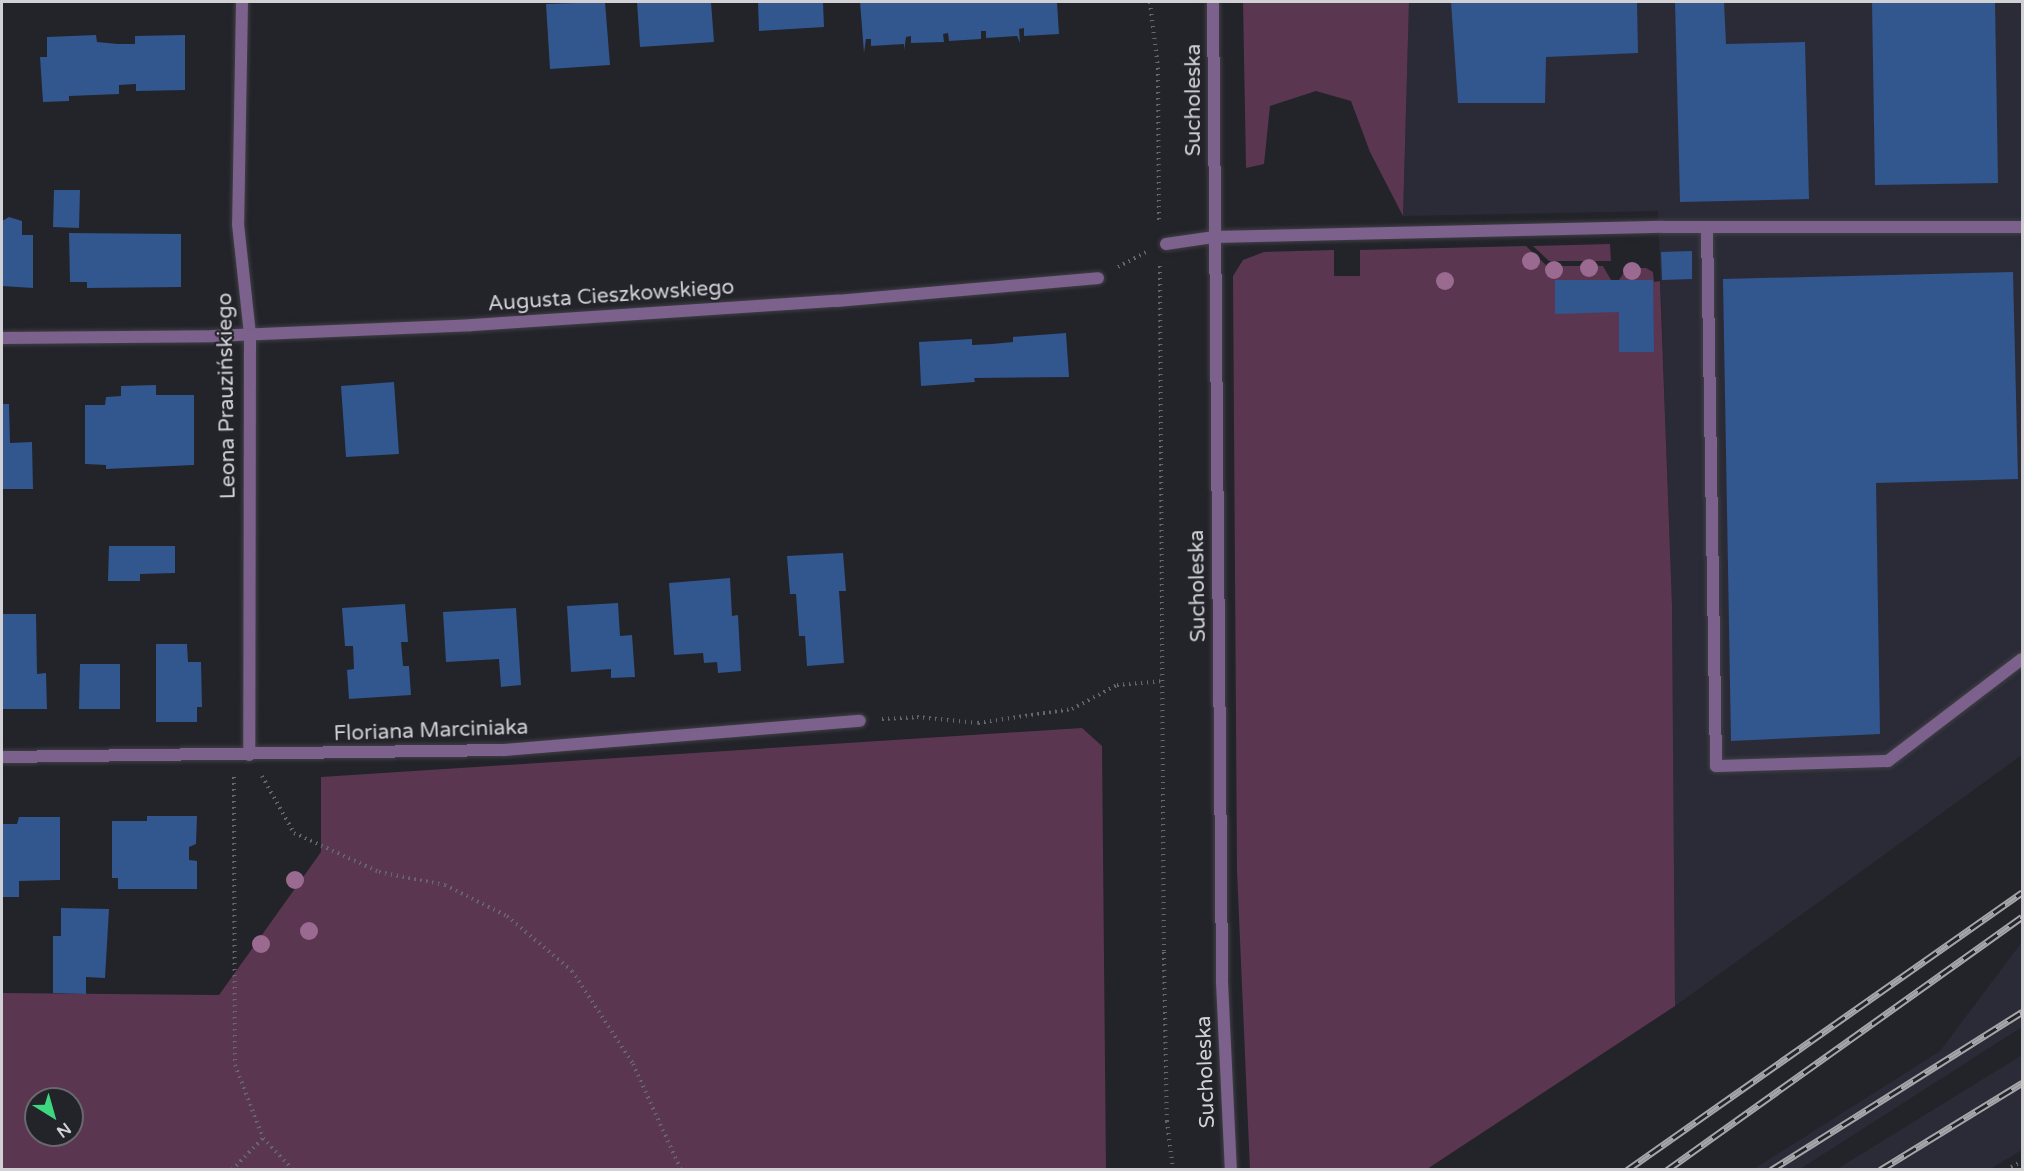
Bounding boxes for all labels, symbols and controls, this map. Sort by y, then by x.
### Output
street label: Sucholeska [1181,44,1207,156]
street label: Augusta Cieszkowskiego [487,275,735,317]
street label: Leona Prauzińskiego [213,293,241,499]
street label: Sucholeska [1184,530,1212,642]
street label: Floriana Marciniaka [333,715,529,747]
street label: Sucholeska [1191,1015,1221,1129]
north arrow [24,1087,84,1147]
text: N [52,1118,75,1142]

